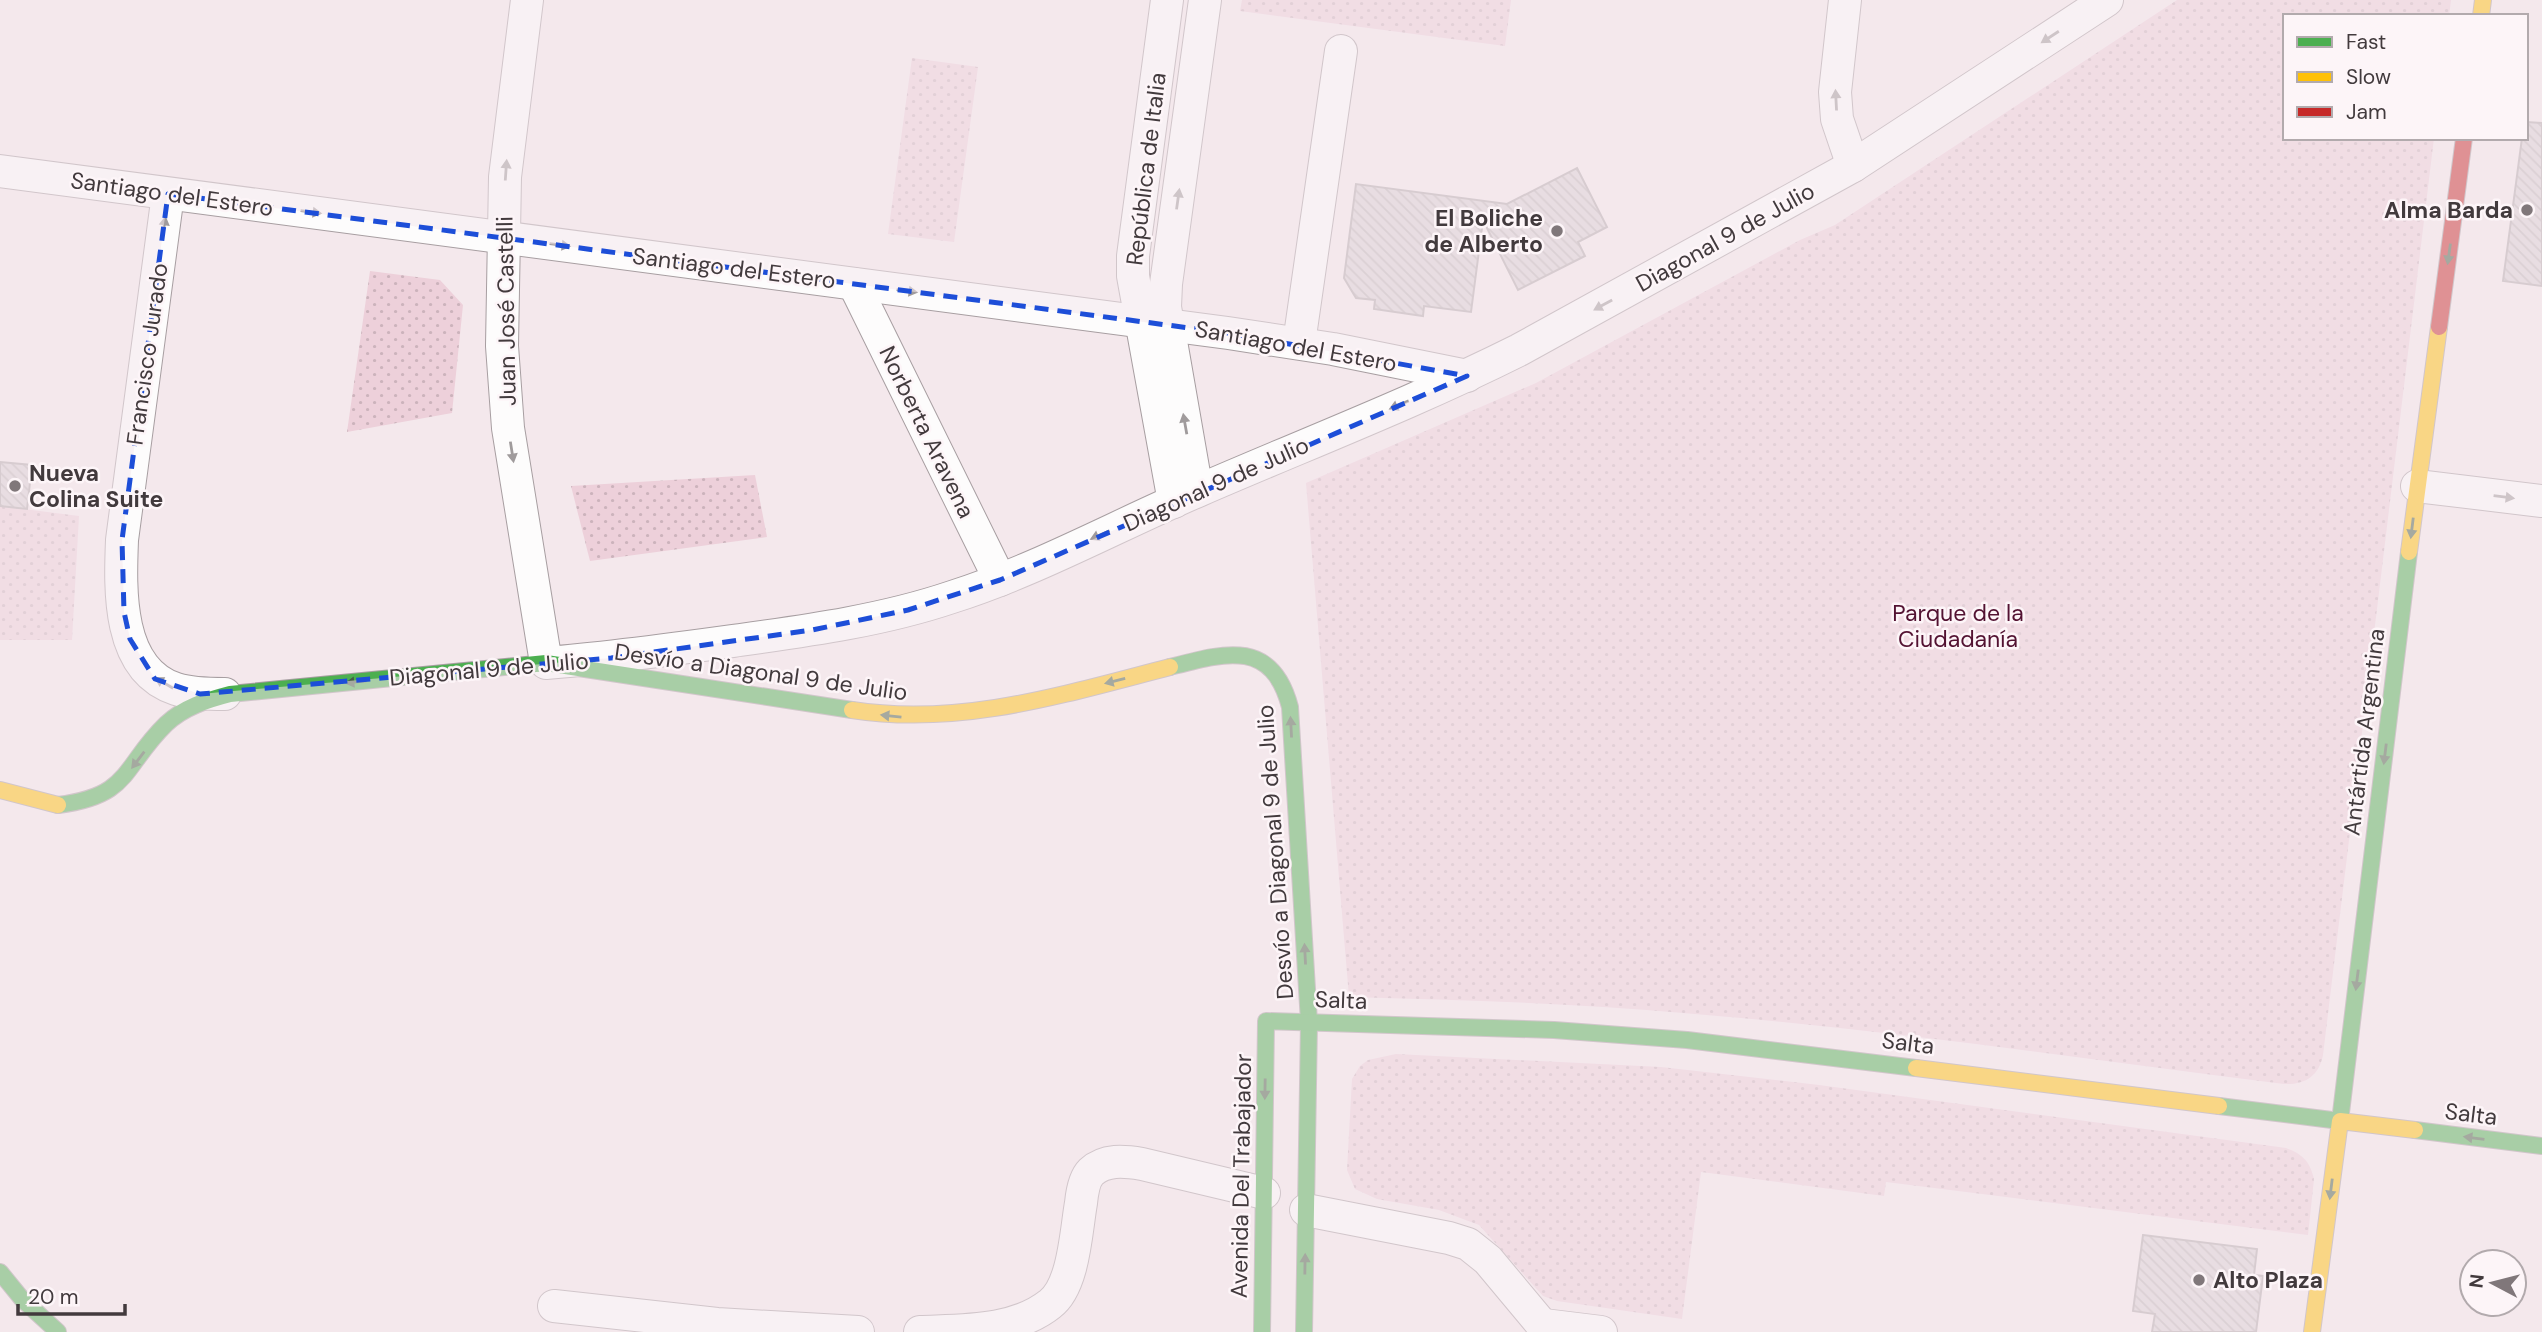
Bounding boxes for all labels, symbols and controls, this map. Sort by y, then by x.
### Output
legend [2283,14,2528,140]
text: Fast [2346,28,2386,56]
one-way arrow [2040,31,2060,44]
text: Slow [2346,63,2391,91]
street label: República de Italia [1119,71,1173,267]
one-way arrow [1830,89,1841,111]
text: Jam [2346,98,2387,126]
one-way arrow [501,158,512,180]
street label: Santiago del Estero [69,165,275,223]
street label: Diagonal 9 de Julio [1630,175,1820,299]
one-way arrow [1172,188,1183,210]
place label: Alma Barda [2384,195,2513,225]
marker: Alma Barda [2519,202,2535,218]
place label: El Boliche de Alberto [1424,203,1543,259]
one-way arrow [300,207,322,218]
one-way arrow [159,216,170,238]
street label: Juan José Castelli [489,216,523,406]
marker: El Boliche de Alberto [1549,223,1565,239]
one-way arrow [550,240,572,251]
street label: Santiago del Estero [631,241,837,295]
one-way arrow [2443,244,2454,266]
street label: Francisco Jurado [119,261,175,447]
one-way arrow [897,285,919,296]
one-way arrow [1592,298,1612,310]
street label: Santiago del Estero [1193,313,1399,379]
street label: Norberta Aravena [872,341,982,523]
one-way arrow [1388,400,1409,411]
one-way arrow [1179,413,1190,435]
street label: Diagonal 9 de Julio [1119,430,1313,538]
one-way arrow [507,442,518,464]
place label: Nueva Colina Suite [29,458,163,514]
marker: Nueva Colina Suite [7,478,23,494]
one-way arrow [2493,491,2515,502]
one-way arrow [2407,518,2418,540]
one-way arrow [1090,530,1111,541]
park label: Parque de la Ciudadanía [1892,598,2024,654]
street label: Antártida Argentina [2336,627,2392,837]
street label: Desvío a Diagonal 9 de Julio [613,637,909,707]
street label: Diagonal 9 de Julio [388,645,590,693]
one-way arrow [1104,676,1126,687]
one-way arrow [154,677,173,689]
one-way arrow [345,677,367,688]
street label: Desvío a Diagonal 9 de Julio [1250,704,1300,1000]
one-way arrow [880,710,902,721]
one-way arrow [1285,715,1296,737]
one-way arrow [2379,743,2390,765]
one-way arrow [131,751,145,770]
one-way arrow [1299,942,1310,964]
one-way arrow [2352,969,2363,991]
street label: Salta [1314,984,1368,1016]
street label: Salta [1880,1025,1936,1061]
street label: Avenida Del Trabajador [1224,1053,1258,1299]
one-way arrow [1259,1078,1271,1100]
street label: Salta [2443,1096,2499,1132]
one-way arrow [2463,1132,2485,1143]
one-way arrow [2325,1178,2336,1200]
north arrow [2458,1248,2528,1318]
one-way arrow [1299,1253,1311,1275]
place label: Alto Plaza [2213,1265,2323,1295]
scale bar [18,1272,124,1316]
marker: Alto Plaza [2191,1272,2207,1288]
text: N [2463,1273,2490,1289]
text: 20 m [28,1283,79,1311]

